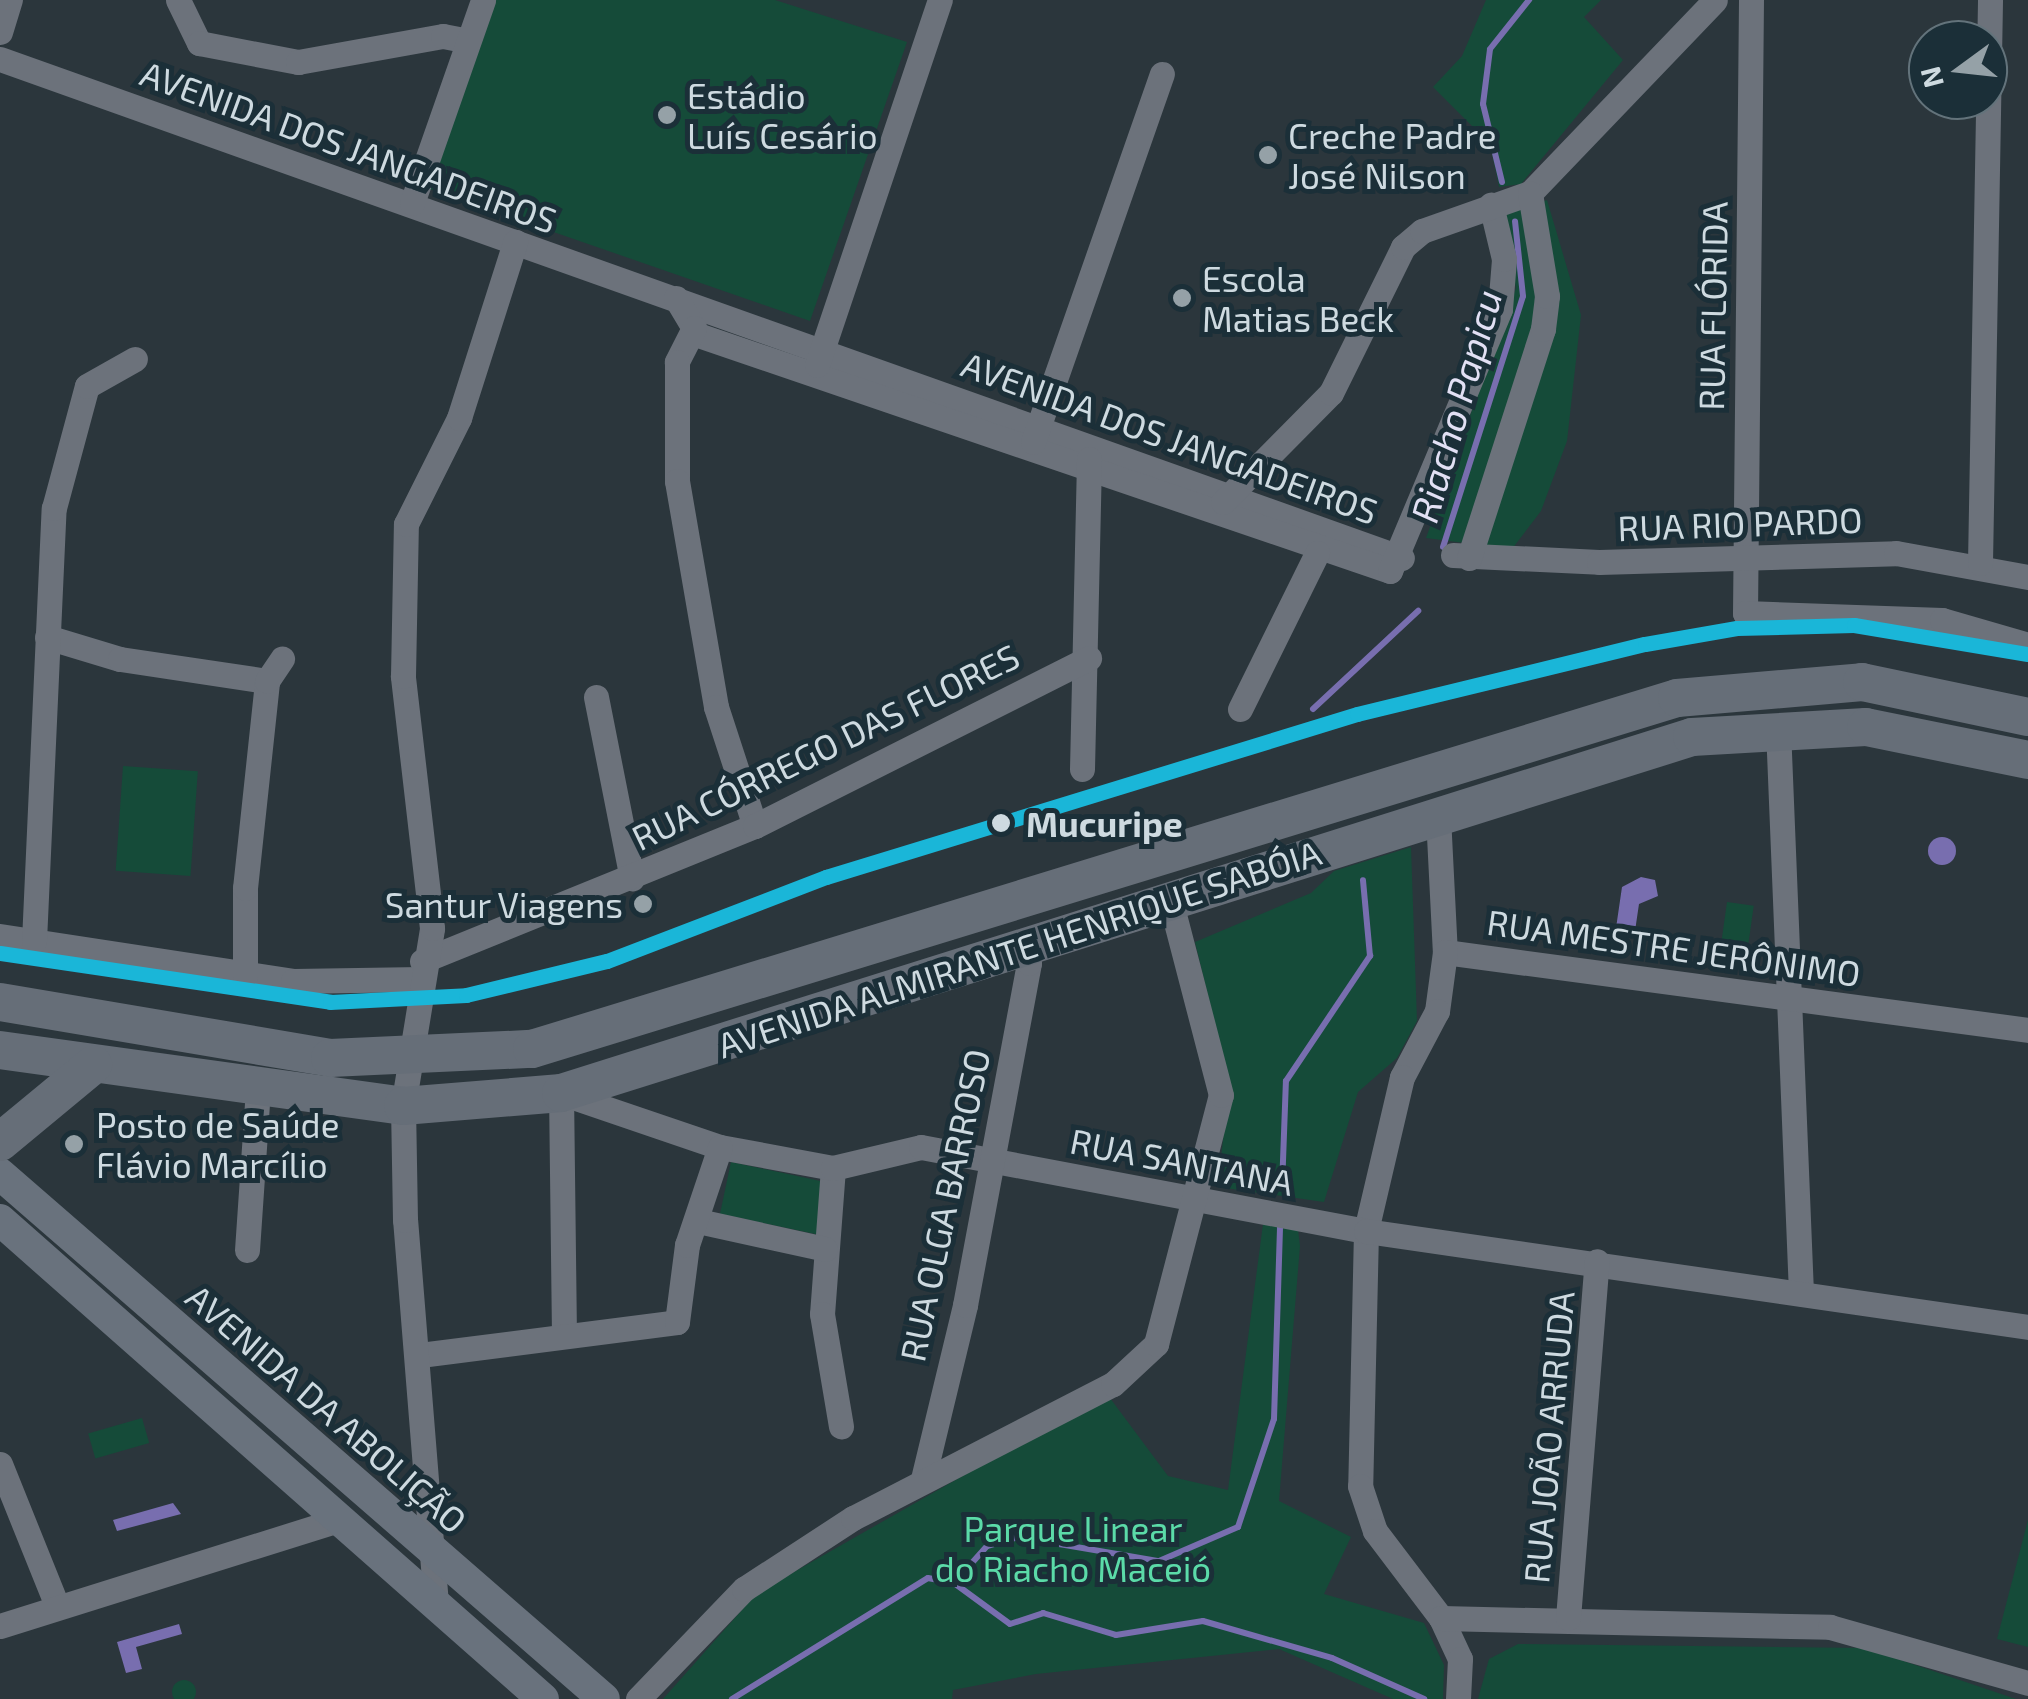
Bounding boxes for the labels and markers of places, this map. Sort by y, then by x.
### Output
place label: Estádio Luís Cesário [687,74,878,156]
marker: Estádio Luís Cesário [656,104,678,126]
place label: Creche Padre José Nilson [1288,114,1497,196]
marker: Creche Padre José Nilson [1257,144,1279,166]
place label: Escola Matias Beck [1202,257,1394,339]
marker: Escola Matias Beck [1171,287,1193,309]
place label: Mucuripe [1026,802,1183,844]
marker: Mucuripe [985,807,1017,839]
place label: Santur Viagens [383,883,623,925]
marker: Santur Viagens [632,893,654,915]
place label: Posto de Saúde Flávio Marcílio [96,1103,339,1185]
marker: Posto de Saúde Flávio Marcílio [61,1131,87,1157]

